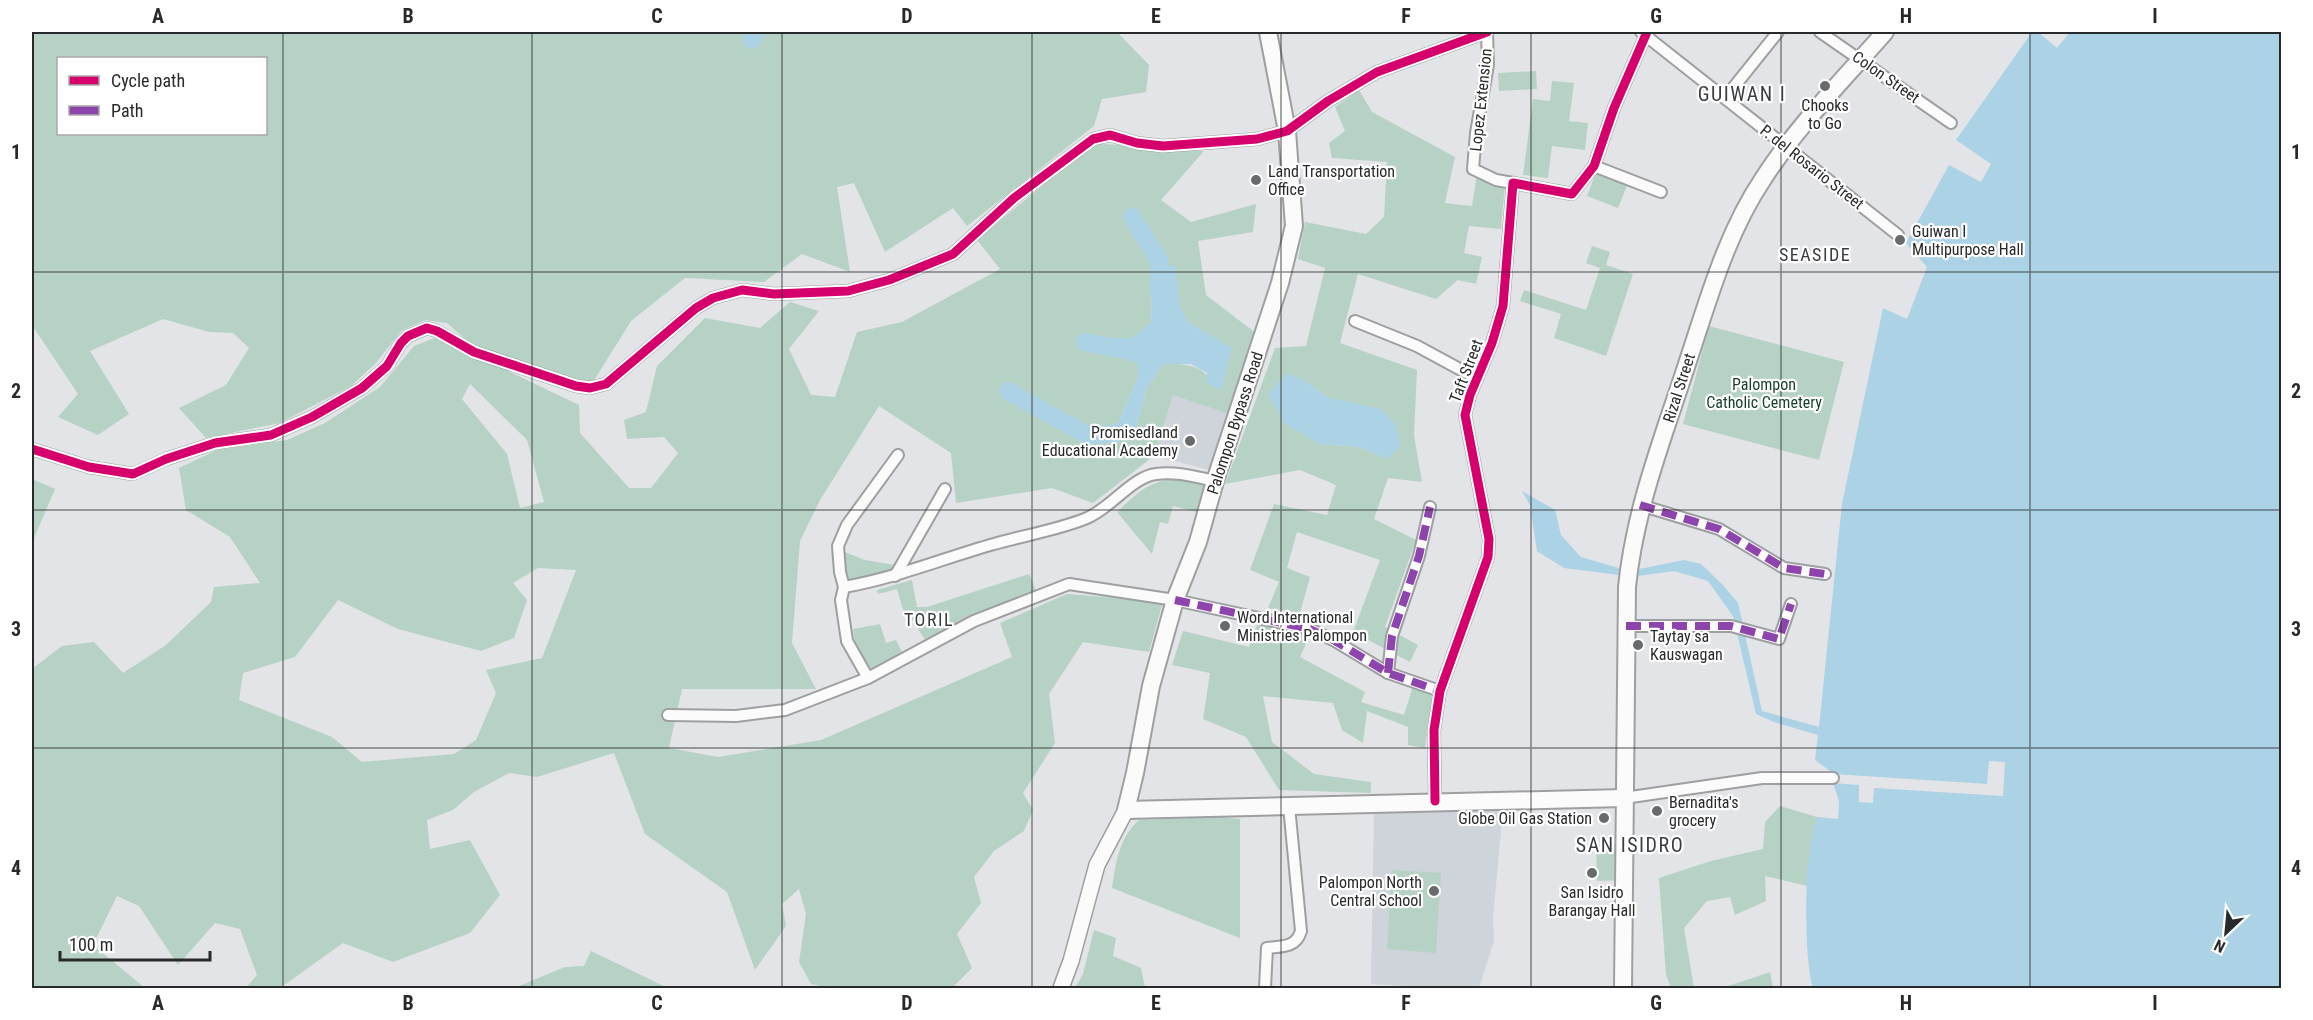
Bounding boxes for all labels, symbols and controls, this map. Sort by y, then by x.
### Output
text: A [152,4,164,28]
text: B [402,4,414,28]
text: C [651,4,663,28]
text: D [901,4,913,28]
text: E [1151,4,1161,28]
text: F [1401,4,1411,28]
text: G [1650,4,1662,28]
text: H [1900,4,1912,28]
text: I [2152,4,2158,28]
street label: Colon Street [1849,47,1923,107]
street label: Lopez Extension [1466,48,1496,152]
legend [57,57,267,135]
text: Cycle path [111,70,185,91]
marker: Chooks to Go [1818,79,1832,93]
district label: GUIWAN I [1698,82,1786,106]
place label: Chooks to Go [1801,96,1849,133]
text: Path [111,100,144,121]
street label: P. del Rosario Street [1756,121,1868,214]
text: 1 [11,140,21,164]
text: 1 [2291,140,2301,164]
place label: Land Transportation Office [1268,162,1395,199]
marker: Land Transportation Office [1249,173,1263,187]
place label: Guiwan I Multipurpose Hall [1912,222,2024,259]
marker: Guiwan I Multipurpose Hall [1893,233,1907,247]
district label: SEASIDE [1779,244,1851,265]
street label: Taft Street [1445,337,1487,405]
street label: Palompon Bypass Road [1203,349,1267,497]
street label: Rizal Street [1659,351,1699,425]
park label: Palompon Catholic Cemetery [1706,375,1822,412]
text: 2 [11,379,21,403]
text: 2 [2291,379,2301,403]
place label: Promisedland Educational Academy [1042,423,1178,460]
marker: Promisedland Educational Academy [1183,434,1197,448]
place label: Word International Ministries Palompon [1237,608,1367,645]
district label: TORIL [904,609,954,630]
text: 3 [11,617,21,641]
text: 3 [2291,617,2301,641]
marker: Word International Ministries Palompon [1218,619,1232,633]
place label: Taytay sa Kauswagan [1650,627,1723,664]
marker: Taytay sa Kauswagan [1631,638,1645,652]
place label: Bernadita's grocery [1669,793,1738,830]
marker: Bernadita's grocery [1650,804,1664,818]
place label: Globe Oil Gas Station [1458,809,1592,828]
marker: Globe Oil Gas Station [1597,811,1611,825]
district label: SAN ISIDRO [1576,833,1684,857]
text: 4 [11,856,21,880]
text: 4 [2291,856,2301,880]
marker: San Isidro Barangay Hall [1585,866,1599,880]
place label: Palompon North Central School [1319,873,1422,910]
place label: San Isidro Barangay Hall [1548,883,1636,920]
marker: Palompon North Central School [1427,884,1441,898]
north arrow [2196,903,2256,963]
scale bar [60,924,210,962]
text: 100 m [69,934,113,955]
text: N [2211,935,2228,957]
text: A [152,991,164,1015]
text: B [402,991,414,1015]
text: C [651,991,663,1015]
text: D [901,991,913,1015]
text: E [1151,991,1161,1015]
text: F [1401,991,1411,1015]
text: G [1650,991,1662,1015]
text: H [1900,991,1912,1015]
text: I [2152,991,2158,1015]

